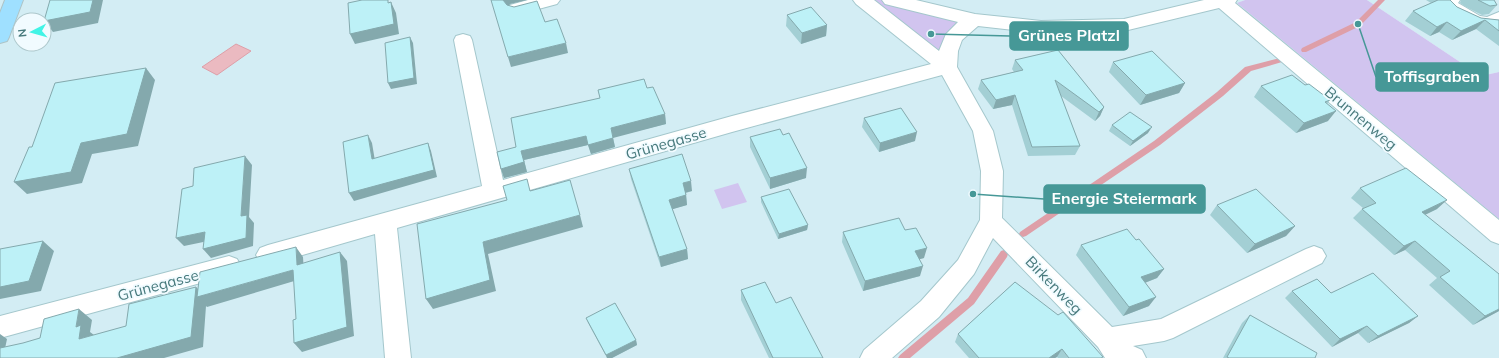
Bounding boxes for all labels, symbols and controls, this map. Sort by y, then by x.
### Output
north arrow [12,12,52,52]
callout: Grünes Platzl [1010,22,1128,50]
text: Grünes Platzl [1018,25,1120,45]
text: N [15,28,29,38]
callout: Toffisgraben [1376,63,1488,91]
text: Toffisgraben [1384,66,1480,86]
street label: Brunnenweg [1321,82,1401,154]
street label: Grünegasse [623,122,709,164]
callout: Energie Steiermark [1044,185,1205,213]
text: Energie Steiermark [1051,188,1198,208]
street label: Birkenweg [1022,252,1086,318]
street label: Grünegasse [115,265,201,305]

